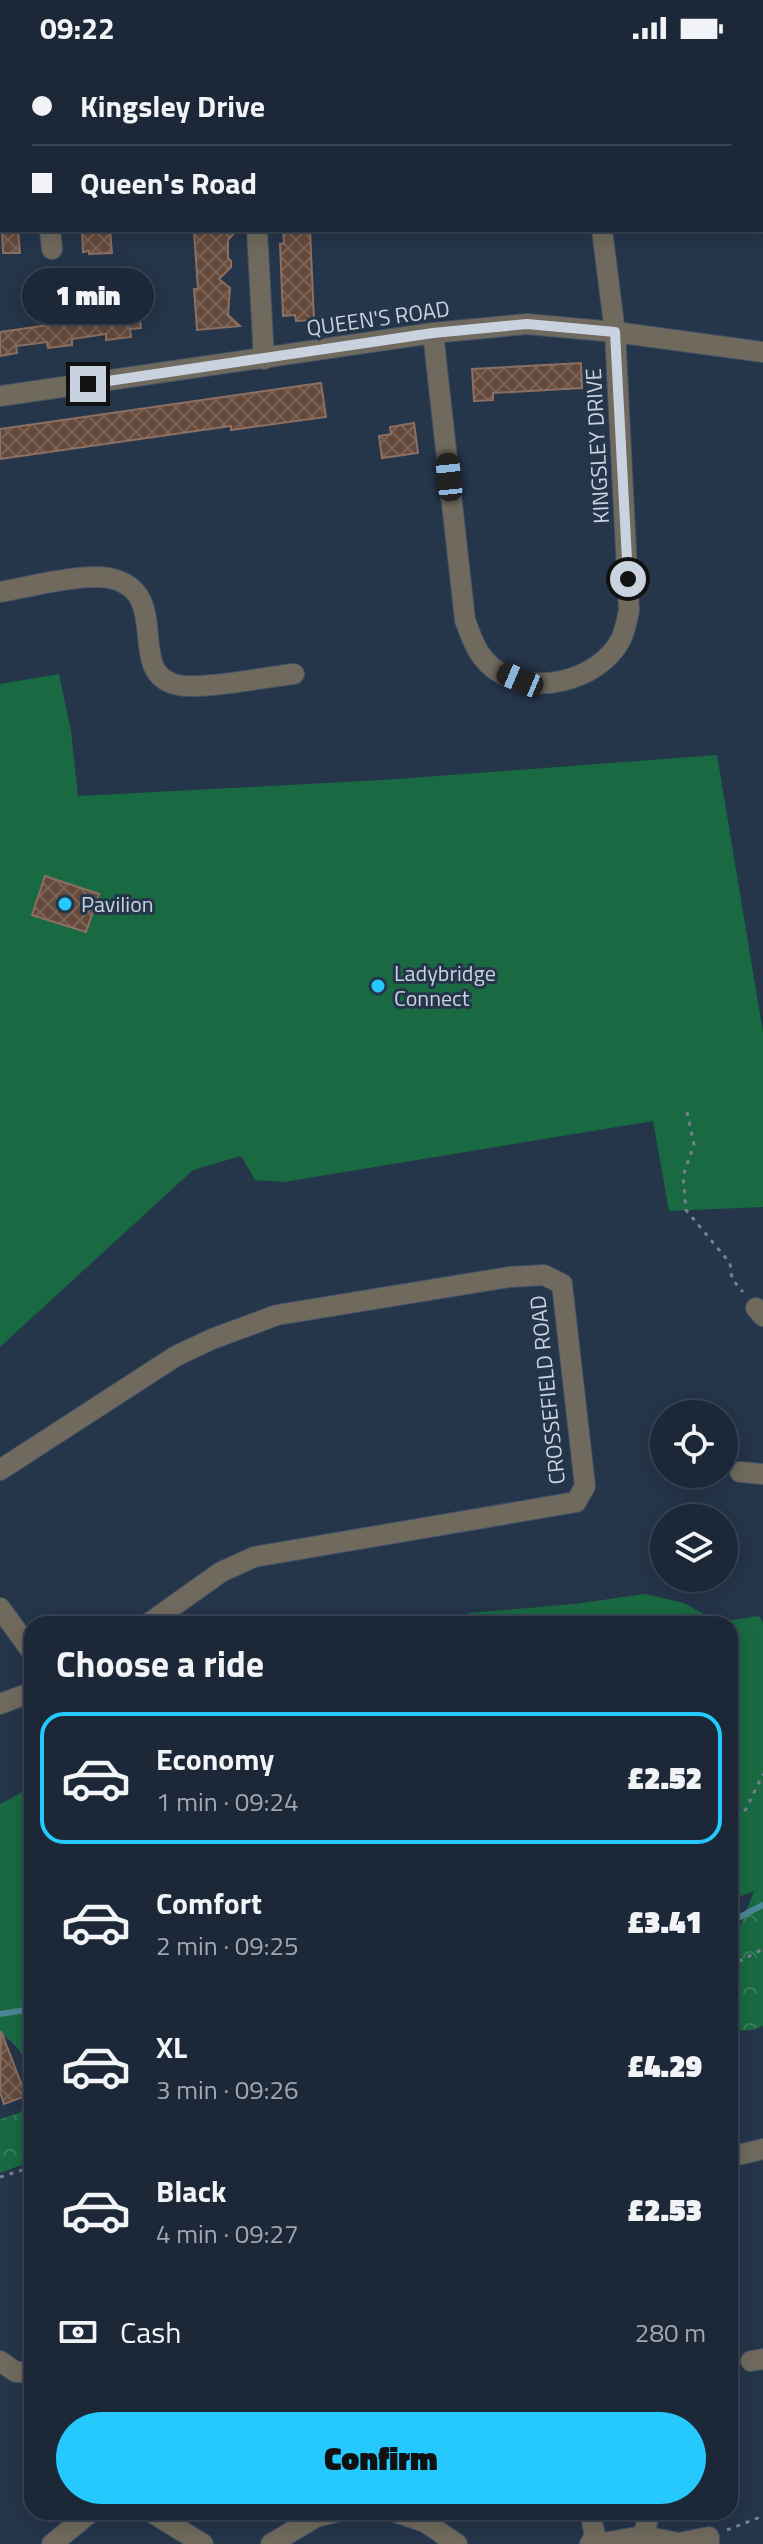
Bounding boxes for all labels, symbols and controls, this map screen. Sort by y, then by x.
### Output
text: 09:22 [40,5,115,51]
text: Kingsley Drive [80,83,265,129]
text: Queen's Road [80,160,257,206]
callout: 1 min [22,268,154,324]
text: 1 min [56,276,120,315]
street label: QUEEN'S ROAD [304,291,452,345]
route end [70,366,106,402]
street label: KINGSLEY DRIVE [576,367,618,525]
car [435,452,463,502]
route start [610,561,646,597]
car [493,660,547,700]
place label: Pavilion [81,887,154,921]
marker: Pavilion [56,895,74,913]
place label: Ladybridge Connect [394,956,496,1015]
marker: Ladybridge Connect [369,977,387,995]
street label: CROSSEFIELD ROAD [520,1294,574,1486]
map controls [650,1400,738,1592]
button: locate [650,1400,738,1488]
button: layers [650,1504,738,1592]
text: Choose a ride [56,1636,264,1691]
text: Economy [156,1736,274,1782]
icon: car [60,1742,132,1814]
text: £2.52 [628,1755,702,1801]
text: 1 min · 09:24 [156,1782,299,1821]
text: Comfort [156,1880,262,1926]
icon: car [60,1886,132,1958]
text: £3.41 [628,1899,702,1945]
text: 2 min · 09:25 [156,1926,299,1965]
text: XL [156,2024,187,2070]
icon: car [60,2030,132,2102]
text: £4.29 [628,2043,702,2089]
text: 3 min · 09:26 [156,2070,299,2109]
text: Black [156,2168,227,2214]
icon: car [60,2174,132,2246]
text: £2.53 [628,2187,702,2233]
text: 4 min · 09:27 [156,2214,299,2253]
text: Cash [120,2309,181,2355]
icon: cash [56,2310,100,2354]
text: 280 m [635,2313,706,2352]
button: Confirm [56,2412,706,2504]

